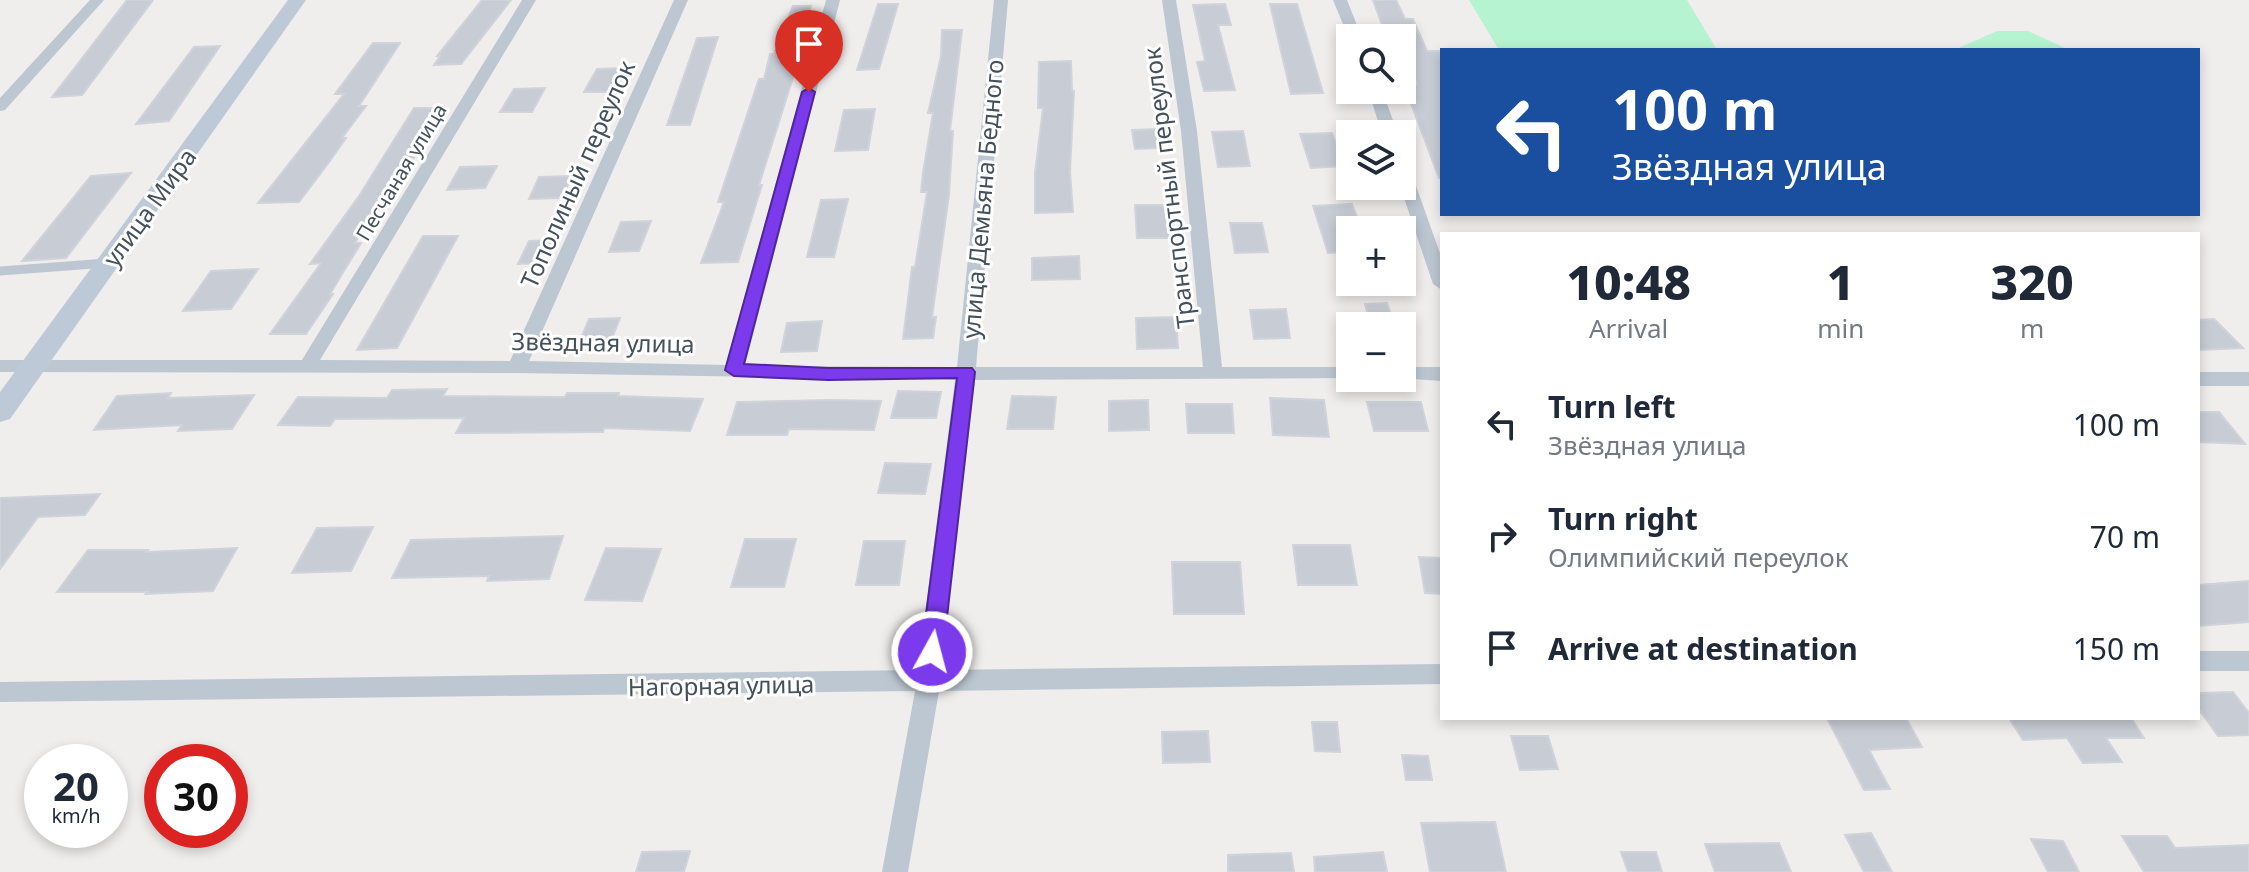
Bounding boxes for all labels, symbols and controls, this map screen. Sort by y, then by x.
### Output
pin [775,10,843,92]
icon: arrive [787,22,831,66]
map controls [1336,24,1416,392]
button: search [1336,24,1416,104]
street label: Транспортный переулок [1134,46,1202,330]
street label: Тополиный переулок [512,55,642,293]
street label: улица Демьяна Бедного [953,58,1011,340]
text: 100 m [1612,70,1777,146]
icon: left [1480,80,1584,184]
street label: Песчаная улица [349,98,453,246]
button: layers [1336,120,1416,200]
street label: улица Мира [95,141,203,273]
text: Звёздная улица [1612,142,1887,191]
button: + [1336,216,1416,296]
text: 10:48 [1566,249,1691,314]
text: 1 [1827,249,1855,314]
text: 320 [1991,249,2074,314]
text: Arrival [1589,310,1668,346]
text: min [1817,310,1864,346]
text: m [2020,310,2044,346]
button: − [1336,312,1416,392]
street label: Звёздная улица [511,324,695,360]
text: Turn left [1548,386,1676,427]
icon: left [1480,402,1524,446]
text: 100 m [2073,404,2160,445]
text: Звёздная улица [1548,427,1746,463]
text: Turn right [1548,498,1698,539]
icon: right [1480,514,1524,558]
text: 70 m [2090,516,2160,557]
text: Олимпийский переулок [1548,539,1849,575]
position arrow [890,610,974,694]
icon: arrive [1480,626,1524,670]
text: Arrive at destination [1548,628,1858,669]
text: 150 m [2073,628,2160,669]
street label: Нагорная улица [627,667,815,703]
speed limit sign: 30 [144,744,248,848]
text: 20 [53,758,99,813]
text: km/h [51,802,101,829]

